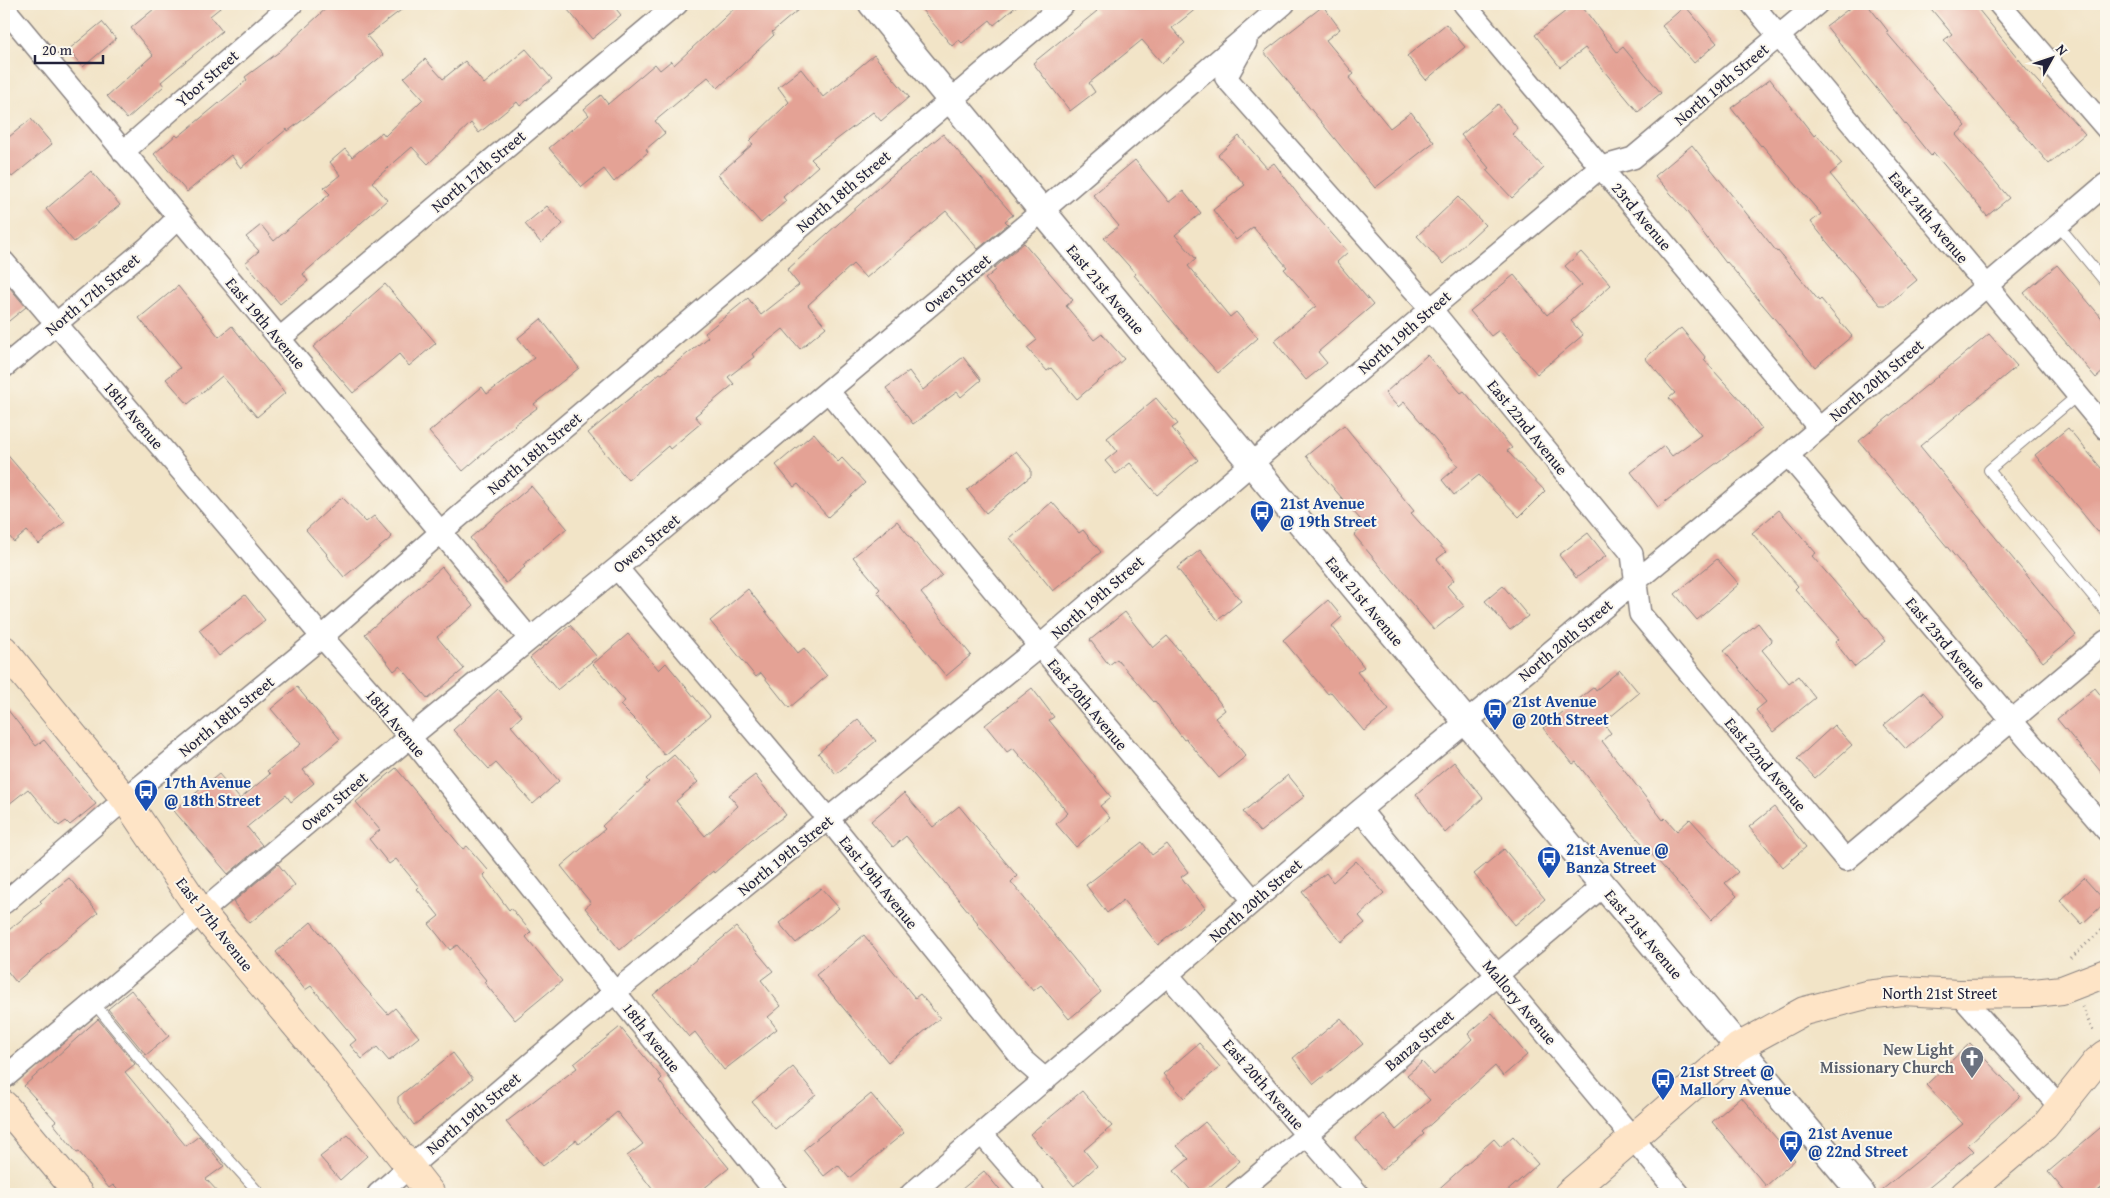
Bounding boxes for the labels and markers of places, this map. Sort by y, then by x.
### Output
place label: 21st Avenue @ 19th Street [1280,491,1377,533]
bus stop icon: 21st Avenue @ 19th Street [1249,499,1275,533]
place label: 21st Avenue @ 20th Street [1512,689,1609,731]
bus stop icon: 21st Avenue @ 20th Street [1482,697,1508,731]
place label: 17th Avenue @ 18th Street [164,770,261,812]
bus stop icon: 17th Avenue @ 18th Street [133,778,159,812]
place label: 21st Avenue @ Banza Street [1566,837,1669,879]
bus stop icon: 21st Avenue @ Banza Street [1536,845,1562,879]
place label: New Light Missionary Church [1820,1037,1955,1079]
church icon: New Light Missionary Church [1959,1045,1985,1079]
place label: 21st Street @ Mallory Avenue [1680,1059,1791,1101]
bus stop icon: 21st Street @ Mallory Avenue [1650,1067,1676,1101]
place label: 21st Avenue @ 22nd Street [1808,1121,1908,1163]
bus stop icon: 21st Avenue @ 22nd Street [1778,1129,1804,1163]

